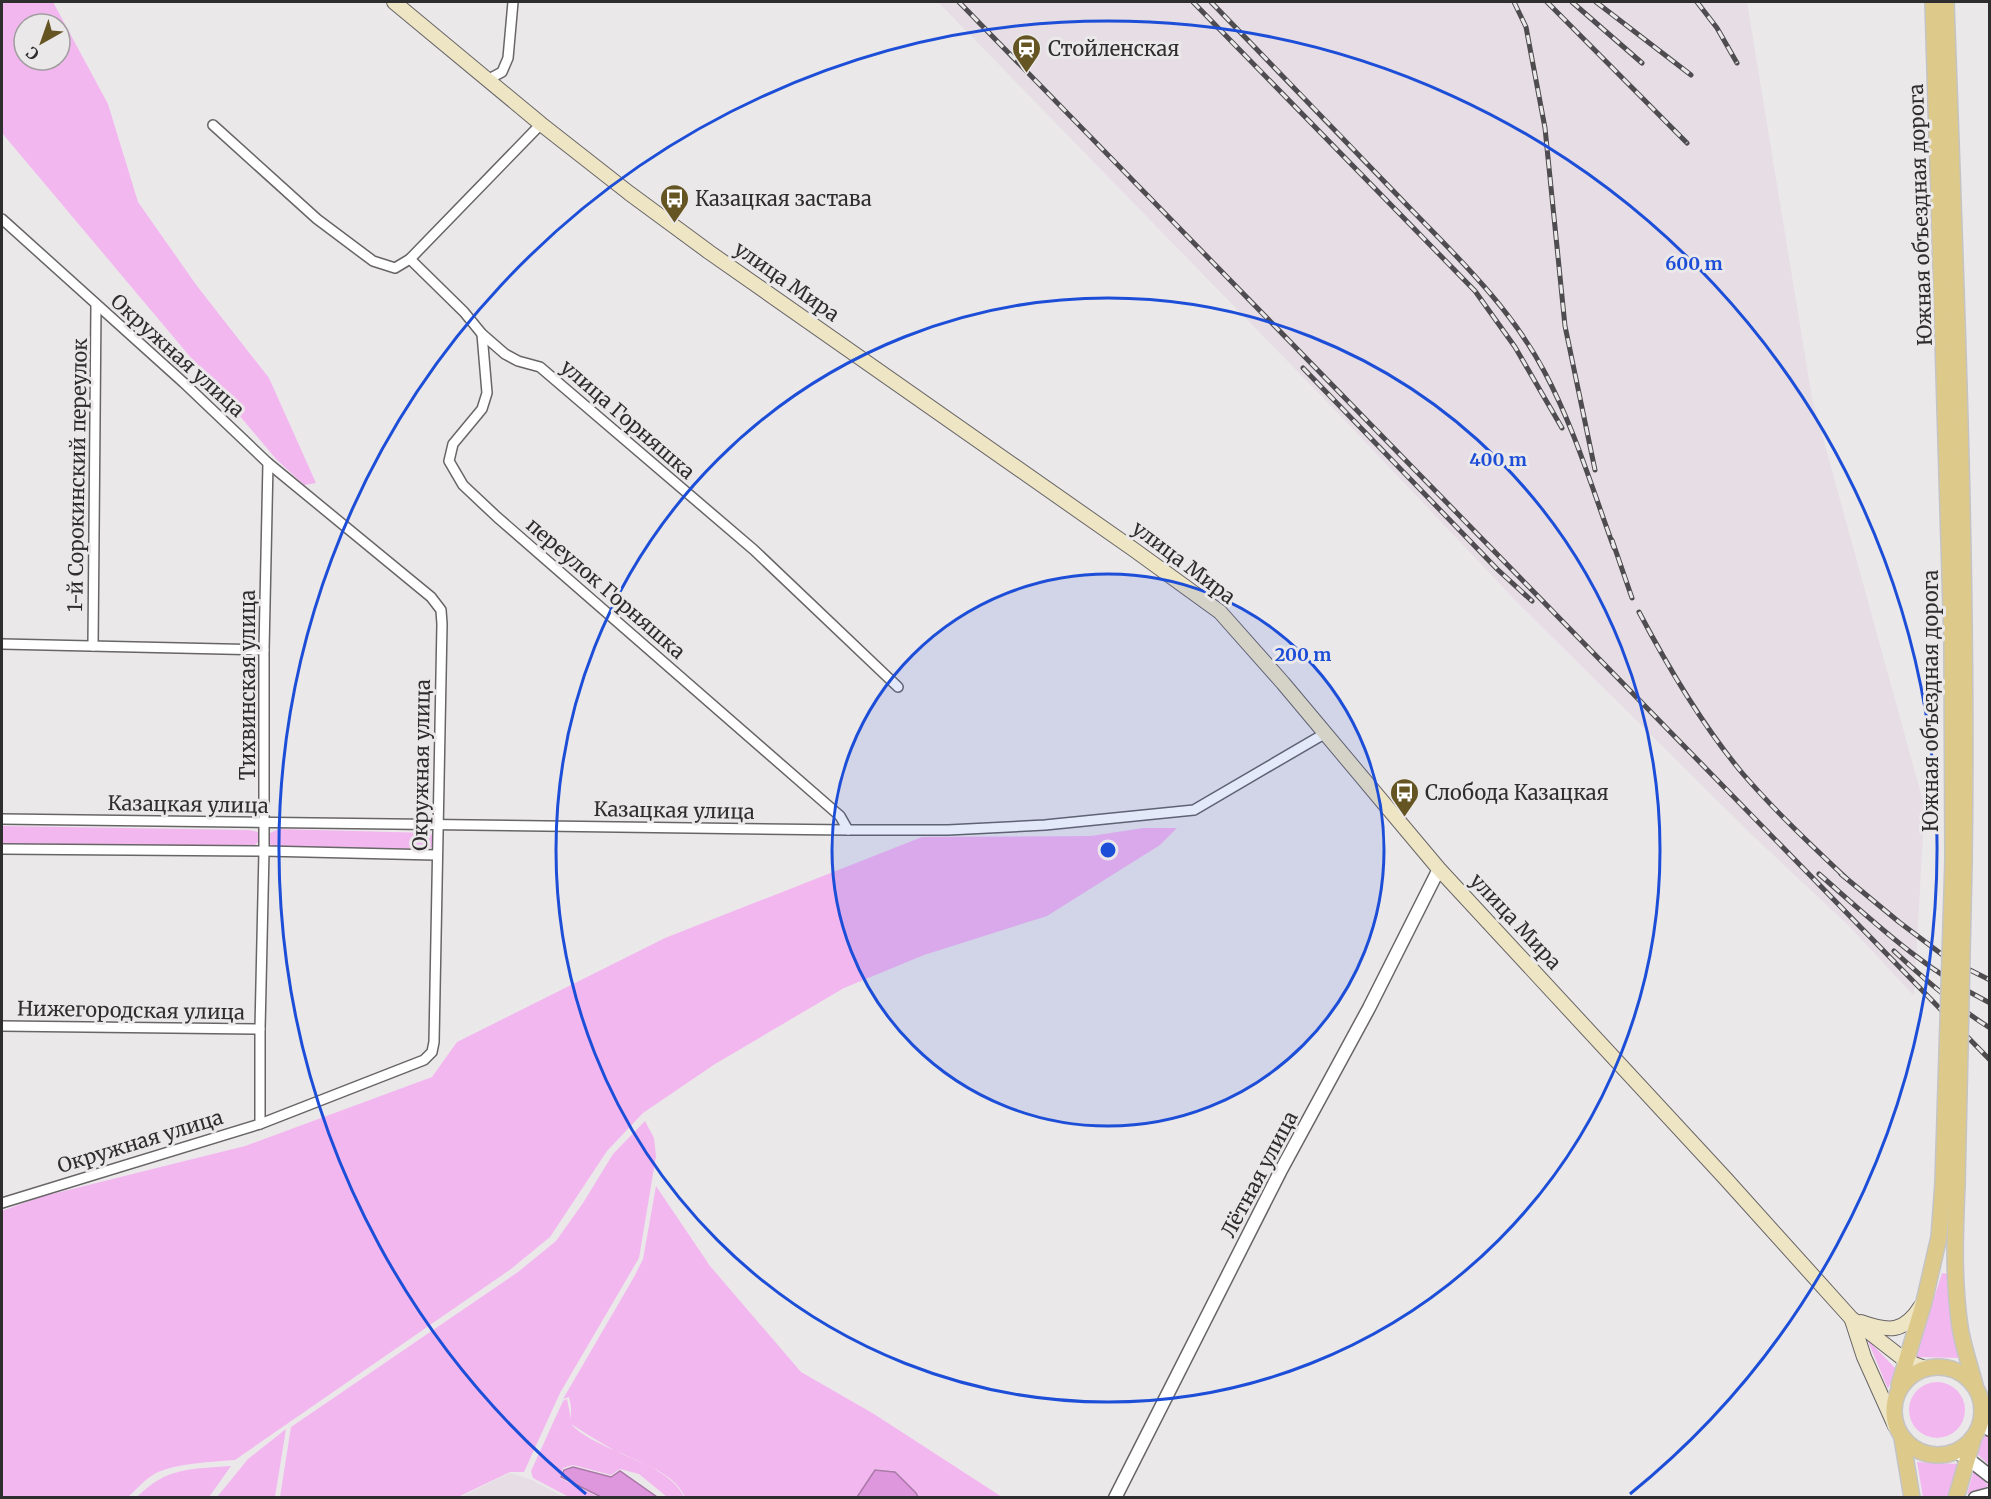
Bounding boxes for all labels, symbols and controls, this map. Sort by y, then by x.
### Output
north arrow [12,12,72,72]
station icon: Стойленская [1011,32,1043,74]
place label: Стойленская [1048,36,1179,61]
text: С [22,42,43,65]
street label: Южная объездная дорога [1903,83,1937,347]
bus stop icon: Казацкая застава [658,182,690,224]
place label: Казацкая застава [695,186,872,211]
street label: улица Мира [730,236,845,327]
text: 600 m [1665,252,1723,275]
street label: Окружная улица [106,288,250,422]
street label: 1-й Сорокинский переулок [62,338,92,612]
street label: улица Горняшка [556,354,700,484]
text: 400 m [1469,448,1527,471]
street label: переулок Горняшка [521,512,691,664]
street label: улица Мира [1127,515,1241,609]
street label: Южная объездная дорога [1918,570,1943,832]
street label: Тихвинская улица [235,590,260,780]
text: 200 m [1275,643,1331,666]
street label: Окружная улица [407,679,435,851]
bus stop icon: Слобода Казацкая [1388,776,1420,818]
place label: Слобода Казацкая [1425,780,1609,805]
street label: Казацкая улица [107,790,269,818]
street label: Казацкая улица [593,796,755,824]
centre of rings [1098,840,1118,860]
street label: улица Мира [1465,868,1567,975]
street label: Нижегородская улица [17,996,245,1024]
street label: Окружная улица [54,1104,226,1178]
street label: Лётная улица [1215,1106,1303,1241]

